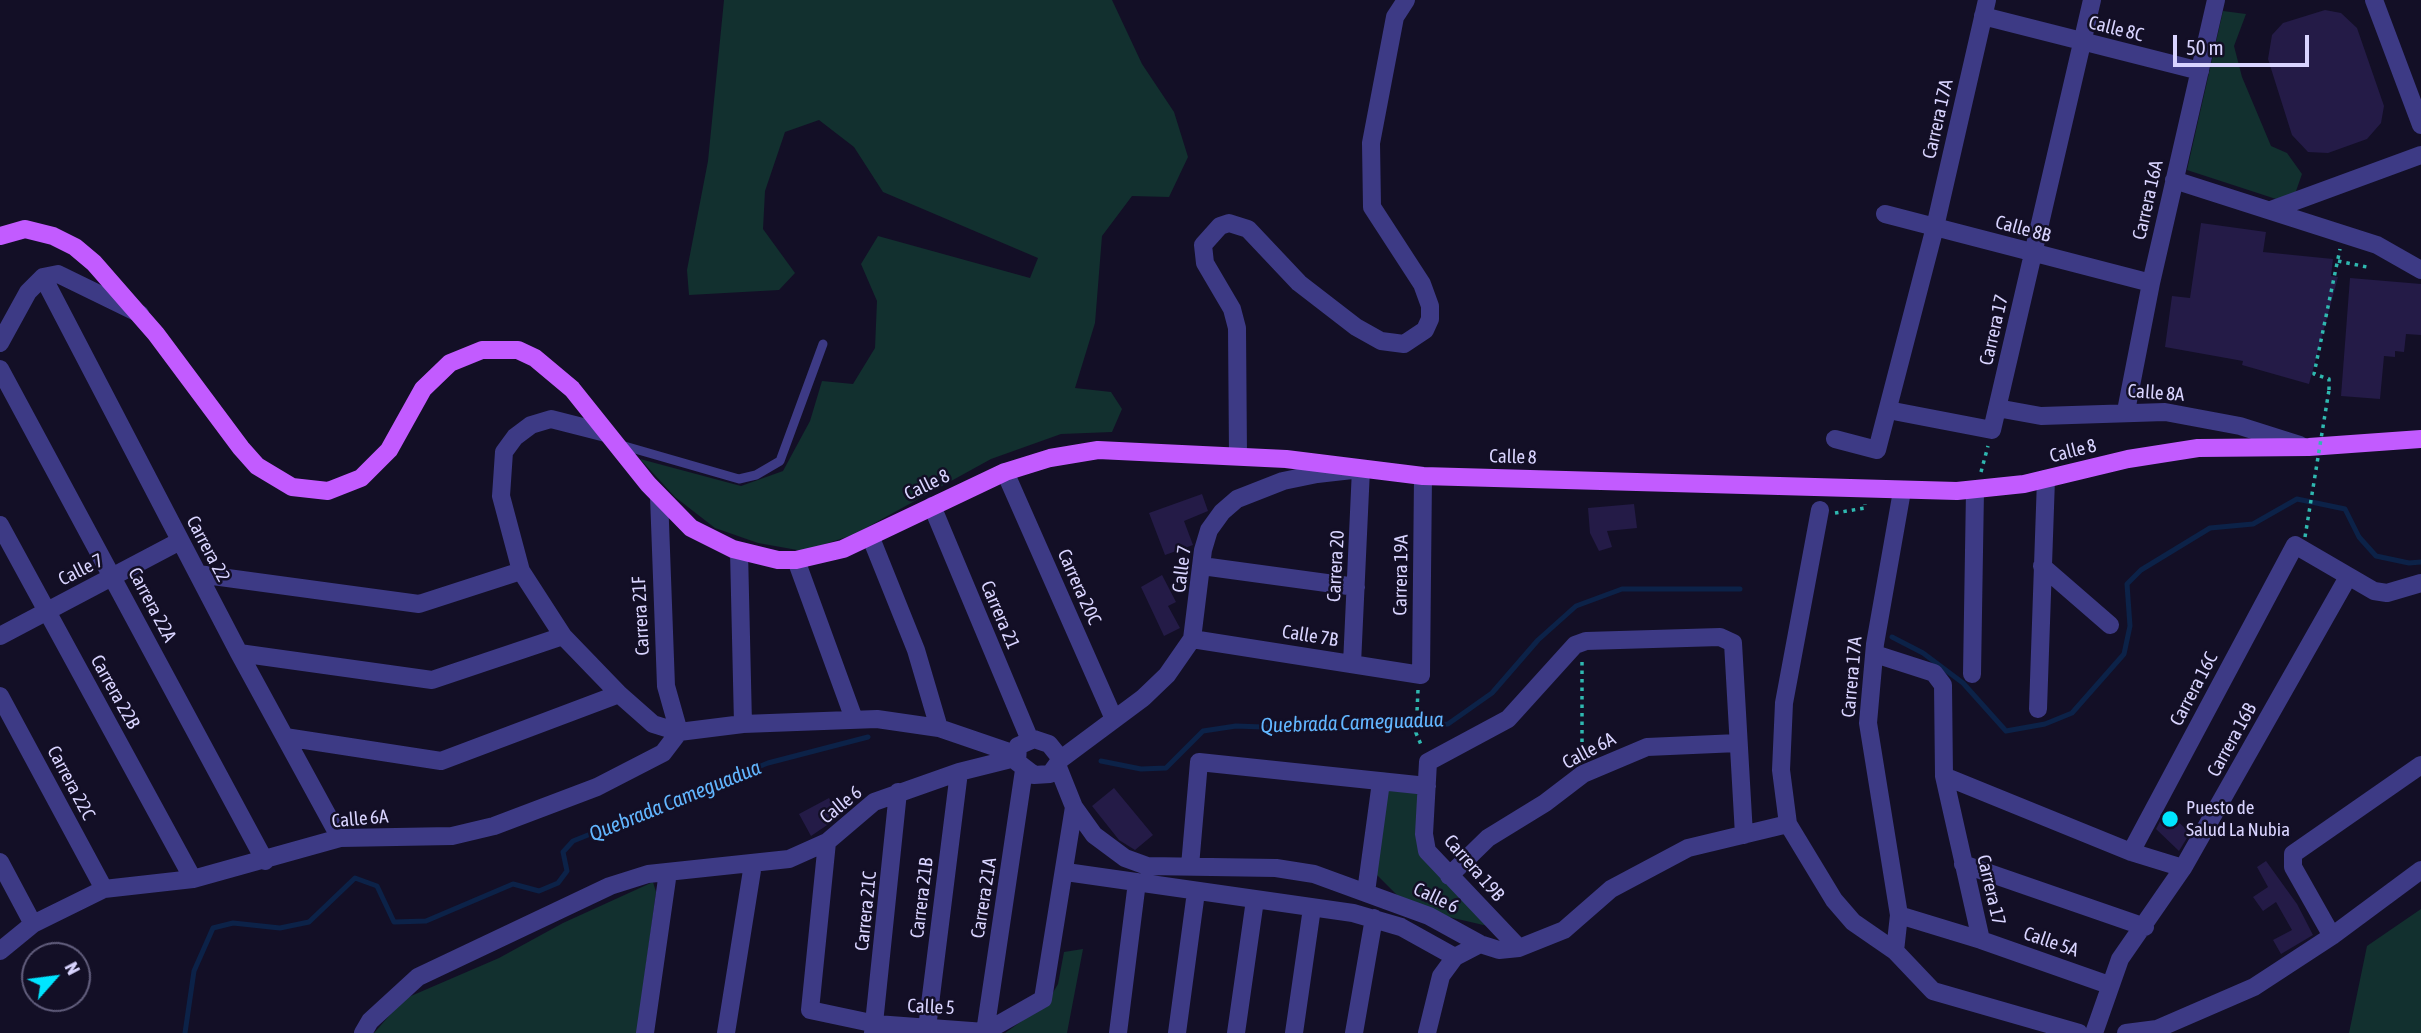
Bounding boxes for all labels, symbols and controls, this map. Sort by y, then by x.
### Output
street label: Calle 8C [2086,11,2146,47]
scale bar [2176,21,2312,65]
text: 50 m [2186,35,2224,59]
street label: Carrera 17A [1918,77,1958,161]
street label: Carrera 16A [2128,158,2168,242]
street label: Calle 8B [1993,211,2053,247]
street label: Carrera 17 [1975,292,2013,368]
street label: Calle 8A [2127,380,2185,406]
street label: Calle 8 [2047,434,2099,468]
street label: Calle 8 [1489,445,1537,469]
street label: Calle 8 [901,464,953,506]
street label: Carrera 22 [181,512,235,586]
street label: Carrera 20 [1323,530,1349,602]
street label: Carrera 19A [1389,534,1413,616]
street label: Calle 7 [1168,544,1196,594]
street label: Carrera 20C [1052,546,1106,628]
street label: Calle 7 [55,549,107,591]
street label: Carrera 22A [123,564,181,646]
street label: Carrera 21F [628,576,654,656]
street label: Carrera 21 [975,578,1025,652]
street label: Calle 7B [1280,620,1340,652]
street label: Carrera 17A [1837,636,1867,718]
street label: Carrera 16C [2165,648,2223,730]
street label: Carrera 22B [85,651,145,733]
street label: Carrera 16B [2202,699,2262,781]
water label: Quebrada Cameguadua [1260,707,1444,739]
street label: Calle 6A [1559,728,1619,774]
street label: Carrera 22C [42,742,100,824]
water label: Quebrada Cameguadua [585,755,765,847]
street label: Calle 6 [815,781,867,829]
place label: Puesto de Salud La Nubia [2186,797,2290,841]
street label: Calle 6A [331,805,389,833]
marker: Puesto de Salud La Nubia [2160,809,2180,829]
street label: Carrera 19B [1439,830,1509,906]
street label: Carrera 17 [1972,852,2010,928]
street label: Carrera 21A [966,856,1002,940]
street label: Carrera 21B [906,857,938,939]
street label: Carrera 21C [850,870,882,952]
street label: Calle 6 [1410,878,1462,918]
street label: Calle 5A [2020,922,2082,962]
north arrow [21,942,91,1012]
text: N [60,958,85,978]
street label: Calle 5 [907,994,955,1020]

